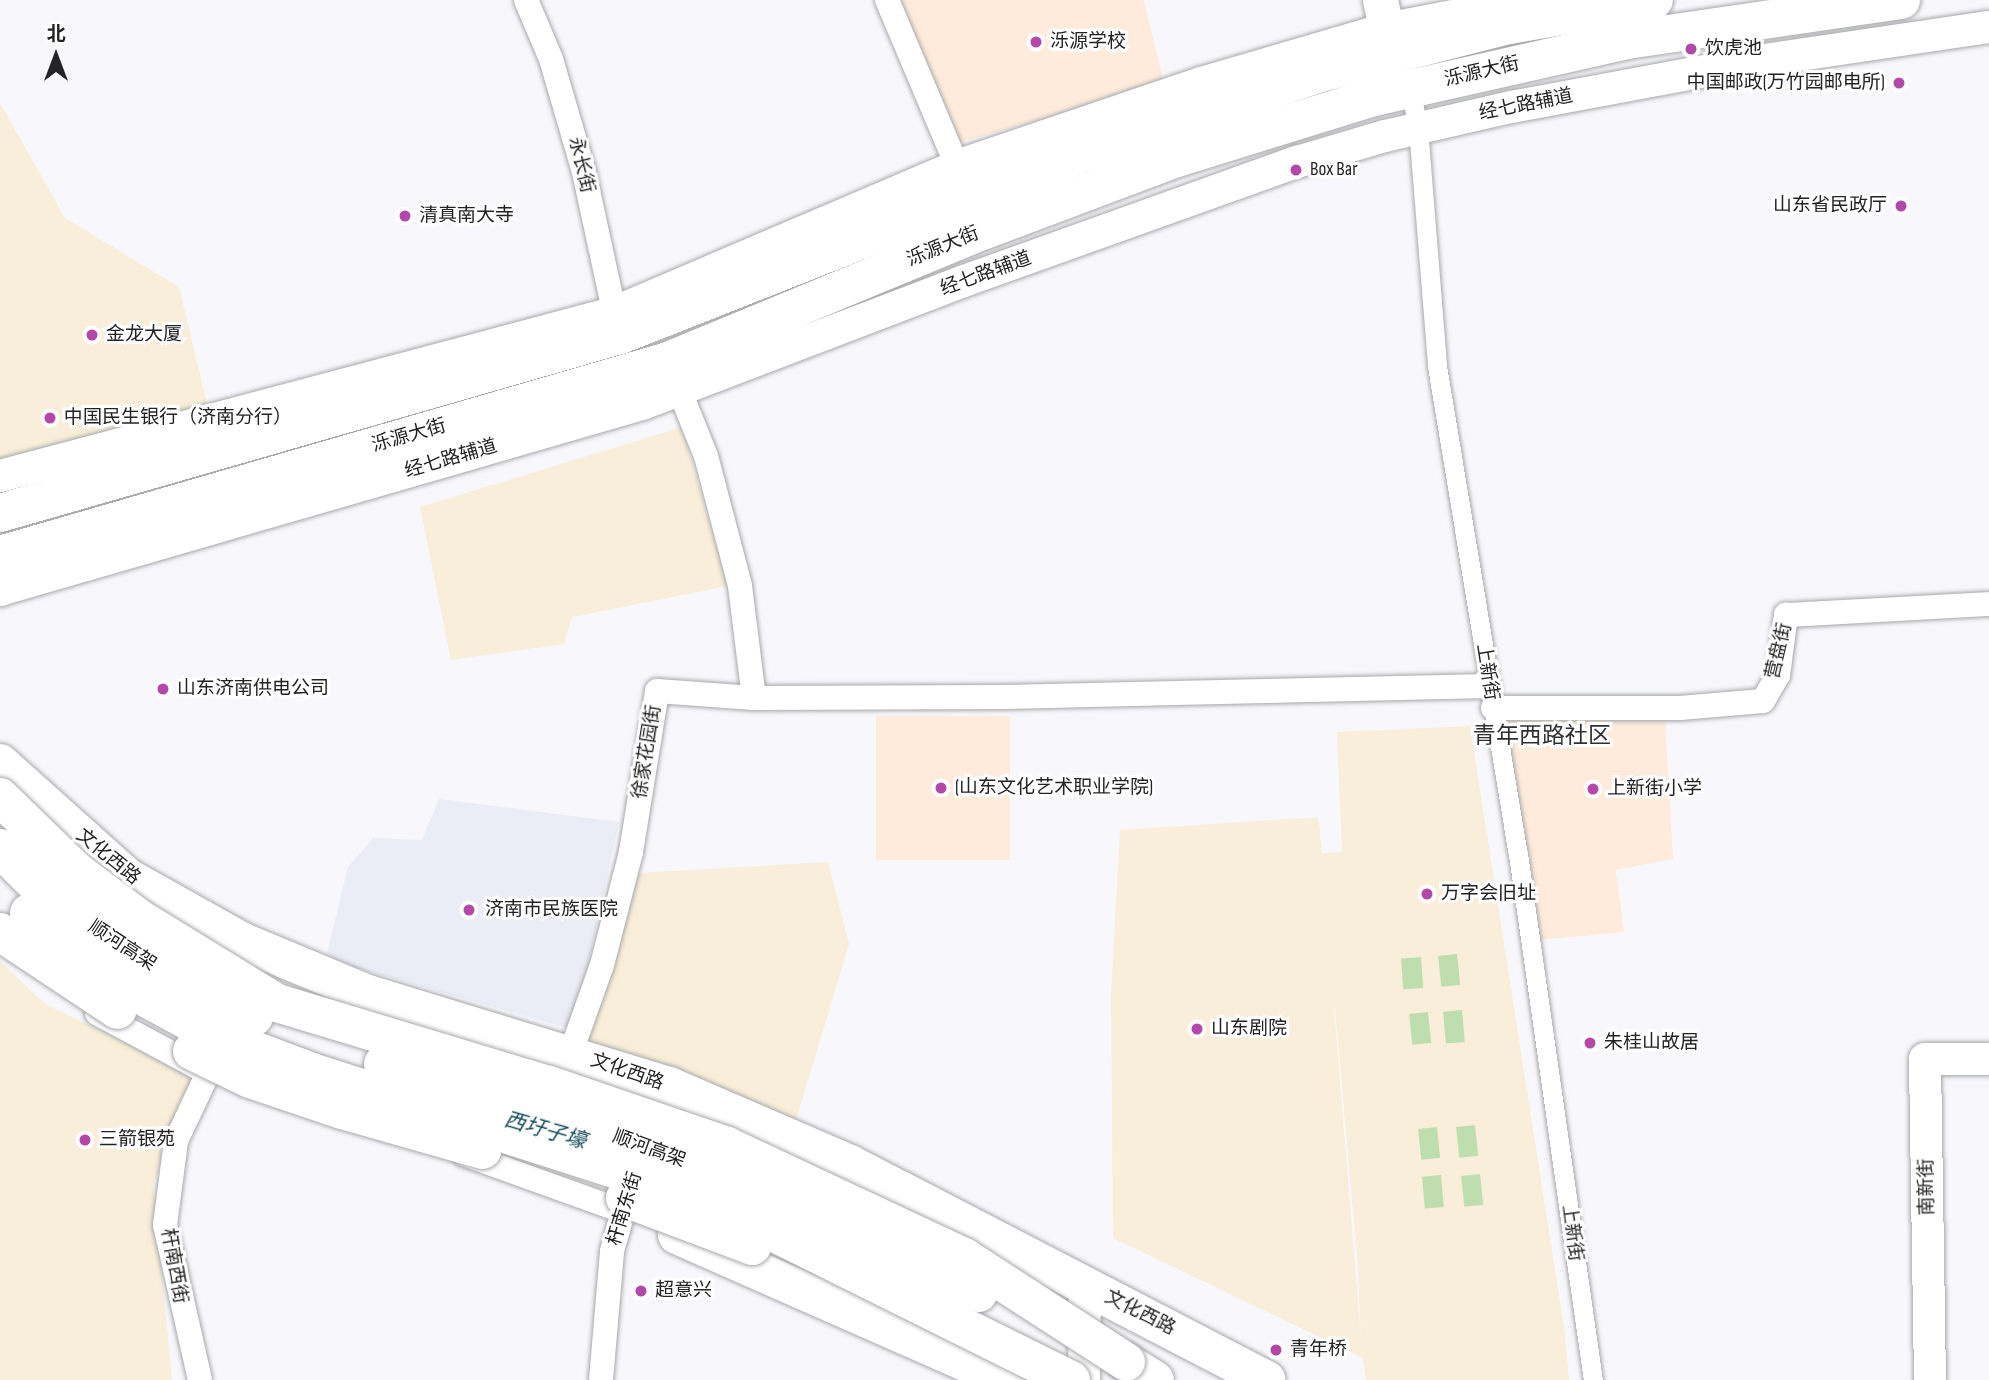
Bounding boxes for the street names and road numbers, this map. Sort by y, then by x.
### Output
street label: 泺源大街 [1442,52,1522,92]
street label: 经七路辅道 [1477,85,1575,125]
street label: 永长街 [563,135,599,195]
street label: 泺源大街 [903,222,983,272]
street label: 经七路辅道 [937,247,1035,301]
street label: 泺源大街 [369,415,449,457]
street label: 经七路辅道 [402,435,500,483]
street label: 营盘街 [1761,621,1797,681]
street label: 上新街 [1471,642,1503,702]
street label: 徐家花园街 [628,703,666,801]
street label: 文化西路 [71,824,145,890]
street label: 顺河高架 [84,916,160,976]
street label: 文化西路 [587,1049,667,1095]
street label: 顺河高架 [609,1125,689,1173]
street label: 南新街 [1915,1158,1939,1216]
street label: 杆南东街 [603,1169,647,1249]
street label: 上新街 [1557,1203,1587,1263]
street label: 杆南西街 [156,1227,192,1305]
street label: 文化西路 [1101,1286,1179,1340]

